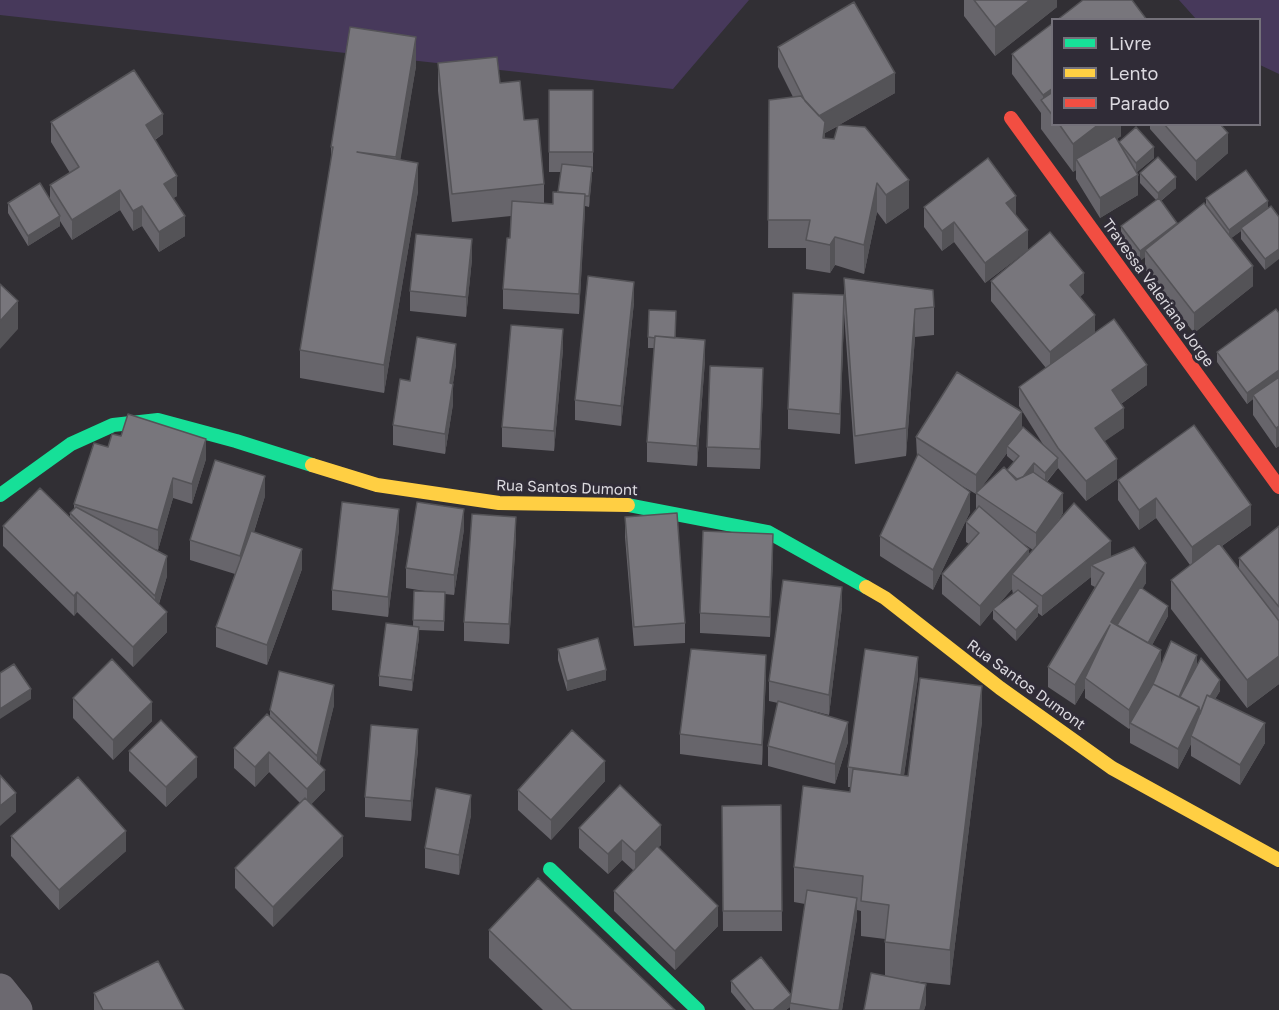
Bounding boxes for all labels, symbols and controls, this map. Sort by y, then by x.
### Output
legend [1051,18,1261,126]
text: Livre [1109,32,1151,54]
text: Lento [1109,62,1158,84]
text: Parado [1109,92,1170,114]
street label: Travessa Valeriana Jorge [1098,216,1218,370]
street label: Rua Santos Dumont [496,477,638,499]
street label: Rua Santos Dumont [963,636,1089,734]

